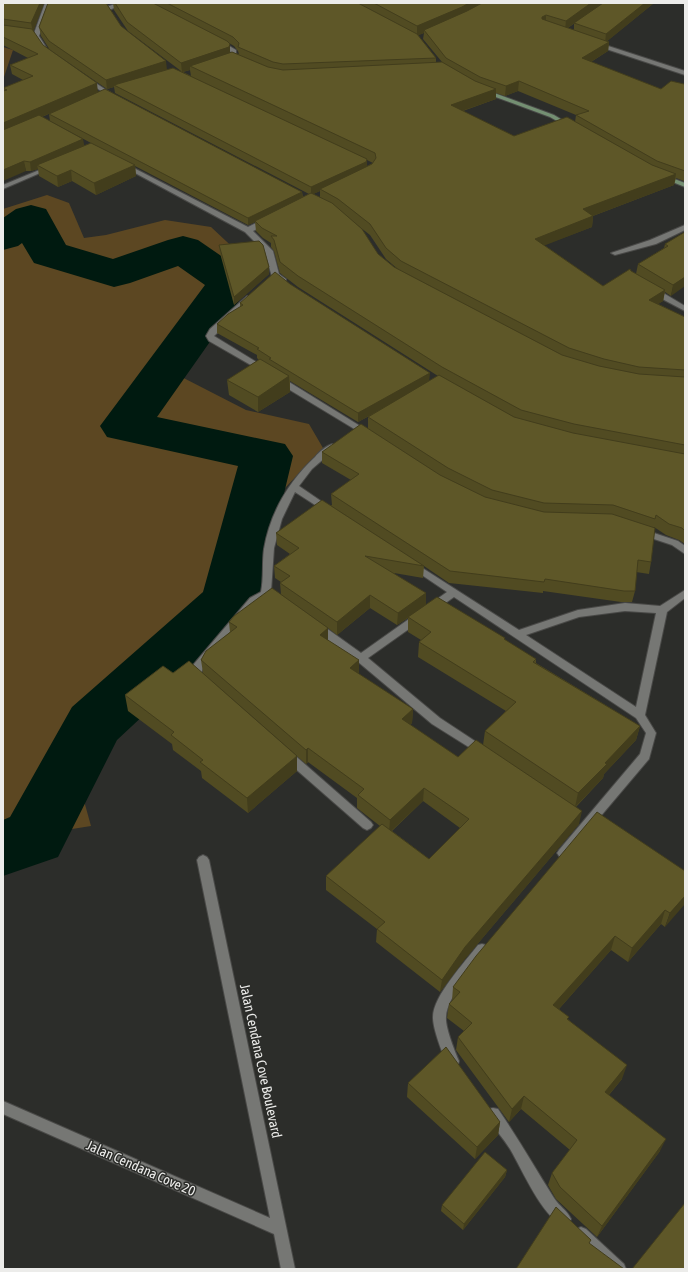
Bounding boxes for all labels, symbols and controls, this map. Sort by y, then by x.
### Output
street label: Jalan Cendana Cove Boulevard [237,983,285,1139]
street label: Jalan Cendana Cove 20 [84,1137,198,1199]

